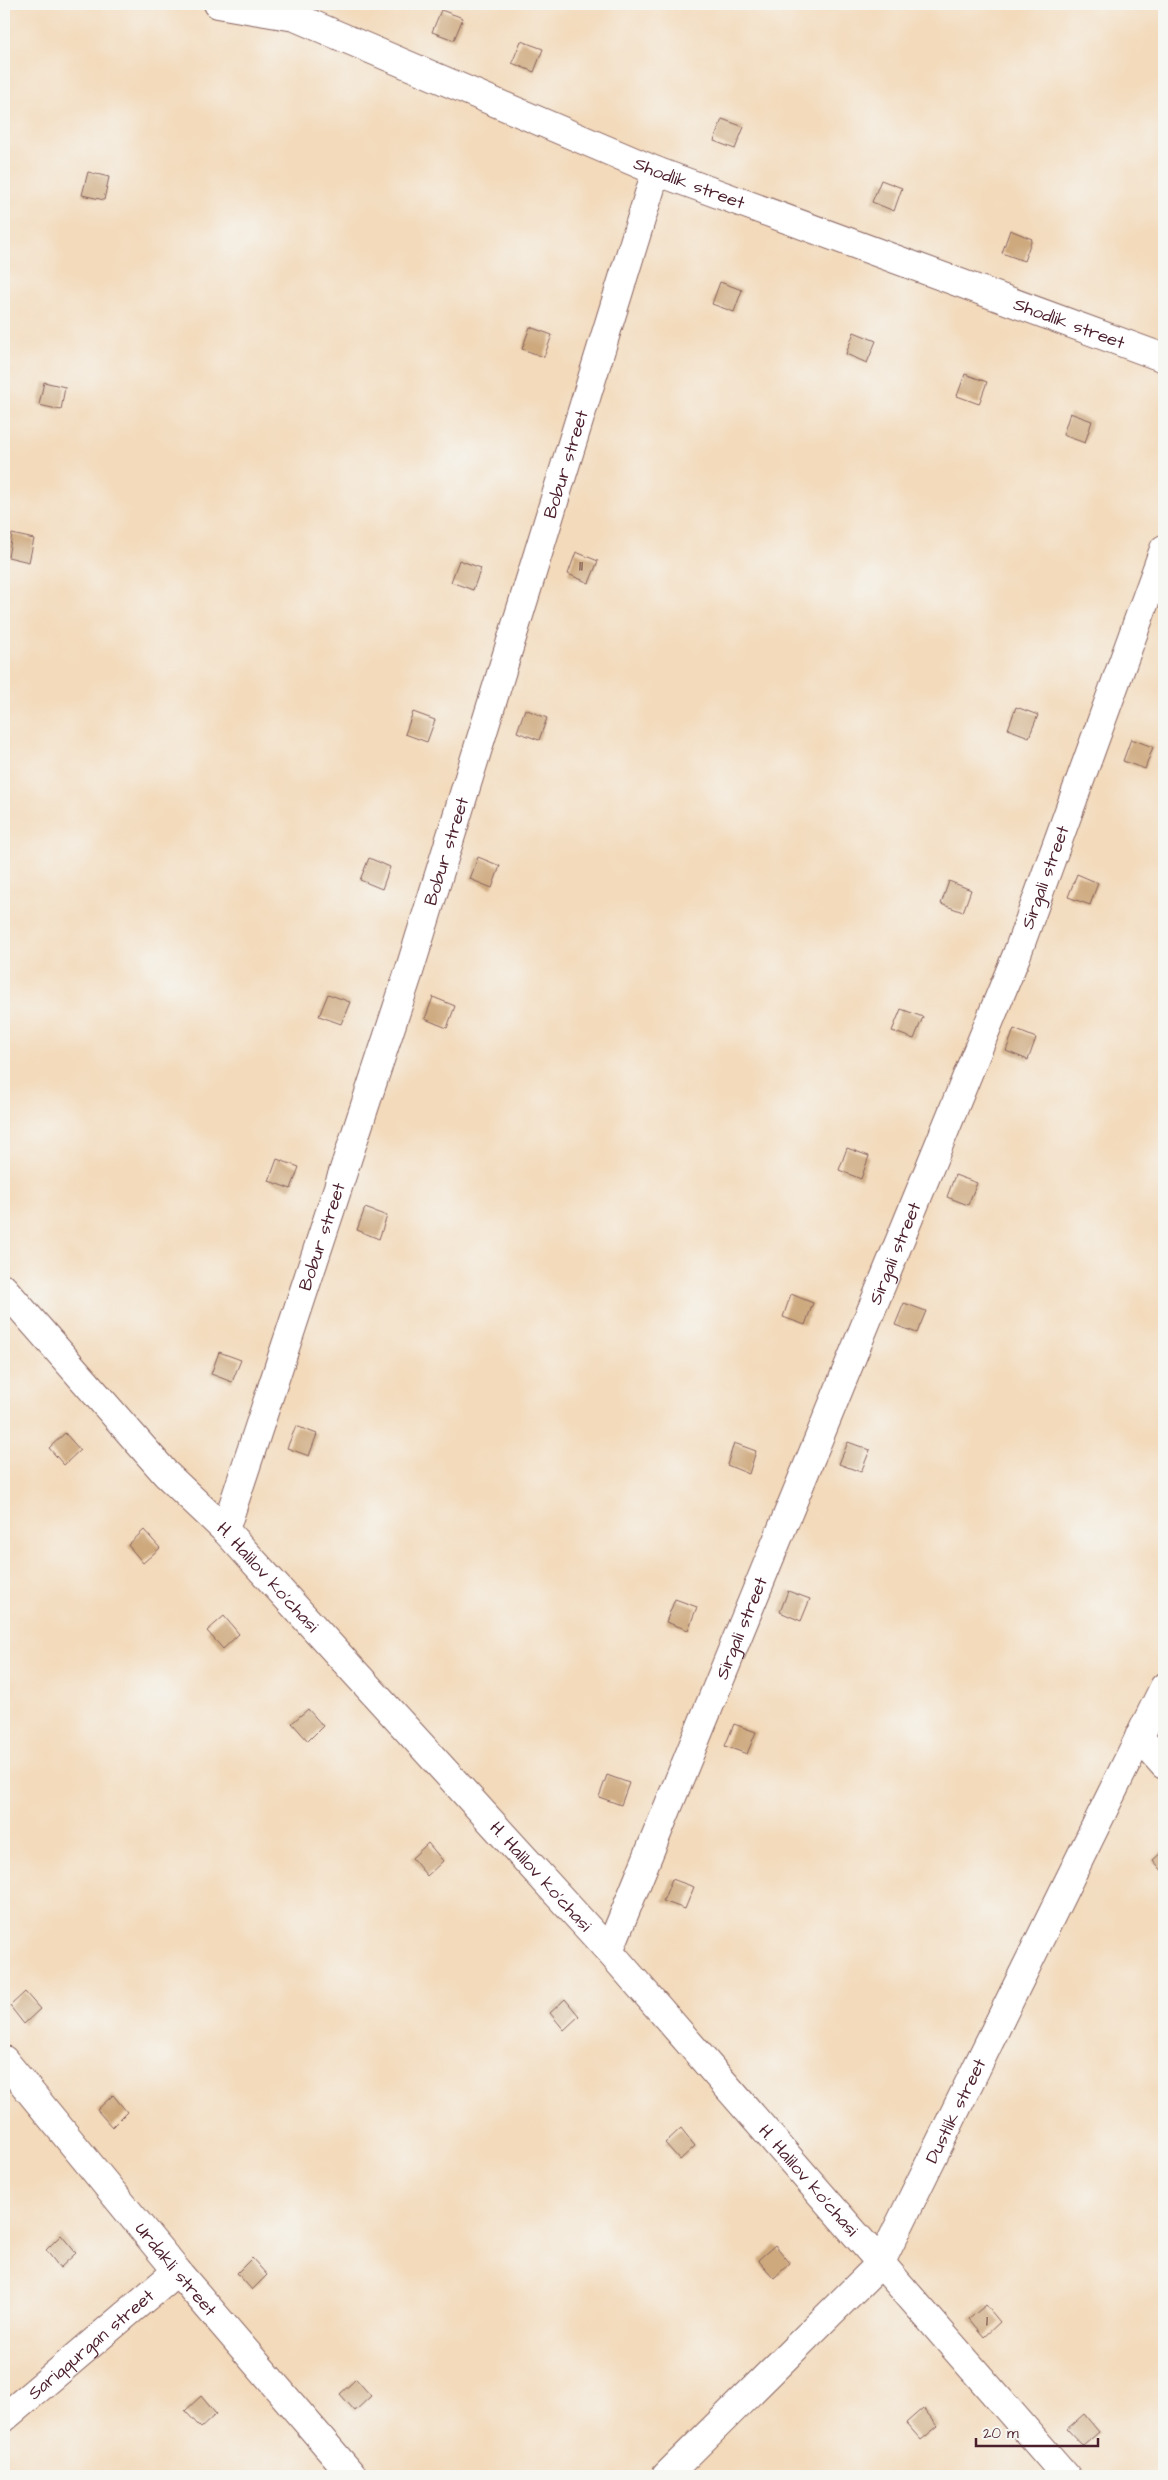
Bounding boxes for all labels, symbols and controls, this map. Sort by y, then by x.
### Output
street label: Shodlik street [630,151,749,216]
street label: Shodlik street [1010,292,1129,356]
street label: Bobur street [538,406,595,522]
house number: 11 [579,556,583,577]
street label: Bobur street [418,793,475,909]
street label: Sirgali street [1015,821,1076,933]
street label: Bobur street [293,1179,352,1294]
street label: Sirgali street [863,1198,927,1308]
street label: H. Halilov ko'chasi [211,1517,325,1638]
street label: Sirgali street [710,1573,774,1683]
street label: H. Halilov ko'chasi [484,1816,598,1937]
street label: Dustlik street [919,2054,993,2168]
street label: H. Halilov ko'chasi [752,2119,864,2242]
street label: Urdakli street [129,2217,223,2322]
street label: Sariqqurgan street [23,2283,160,2405]
house number: 1 [986,2311,988,2332]
scale bar [976,2415,1098,2447]
text: 20 m [983,2423,1019,2444]

